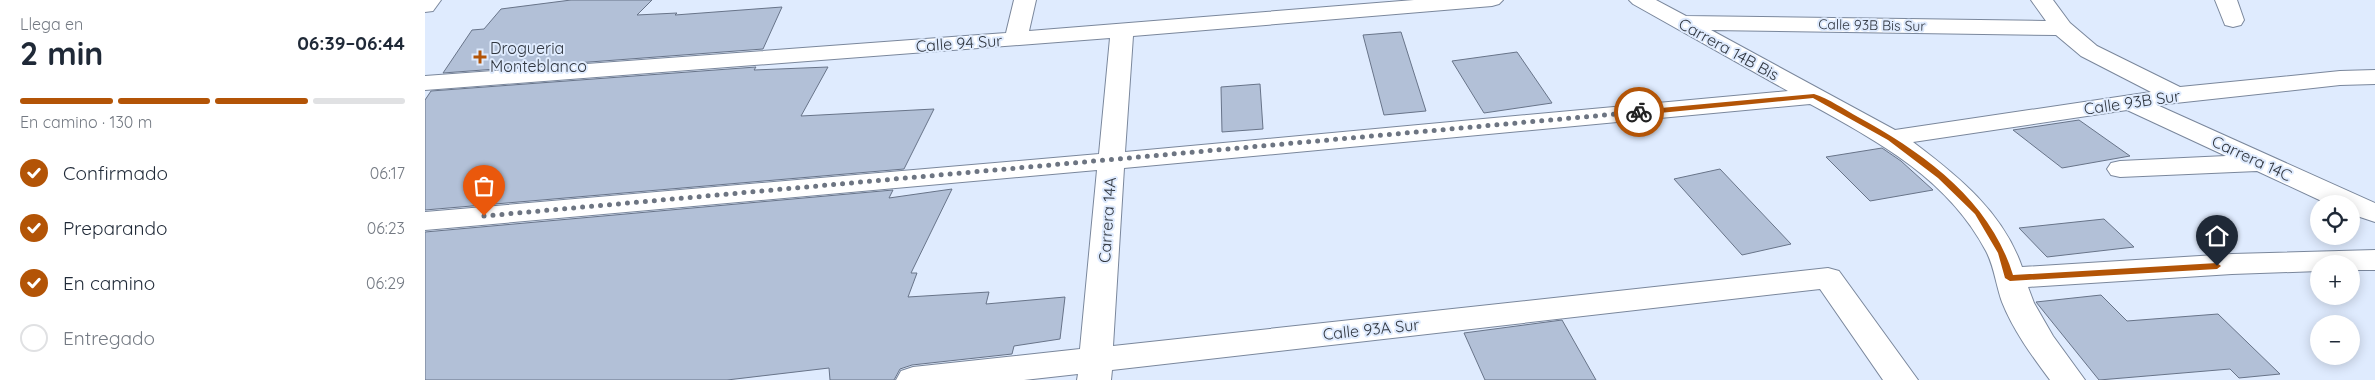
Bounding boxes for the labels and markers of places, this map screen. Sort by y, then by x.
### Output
place label: Drogueria Monteblanco [490,38,587,76]
marker: Drogueria Monteblanco [474,51,486,63]
pin [463,165,505,216]
pin [2196,215,2238,266]

